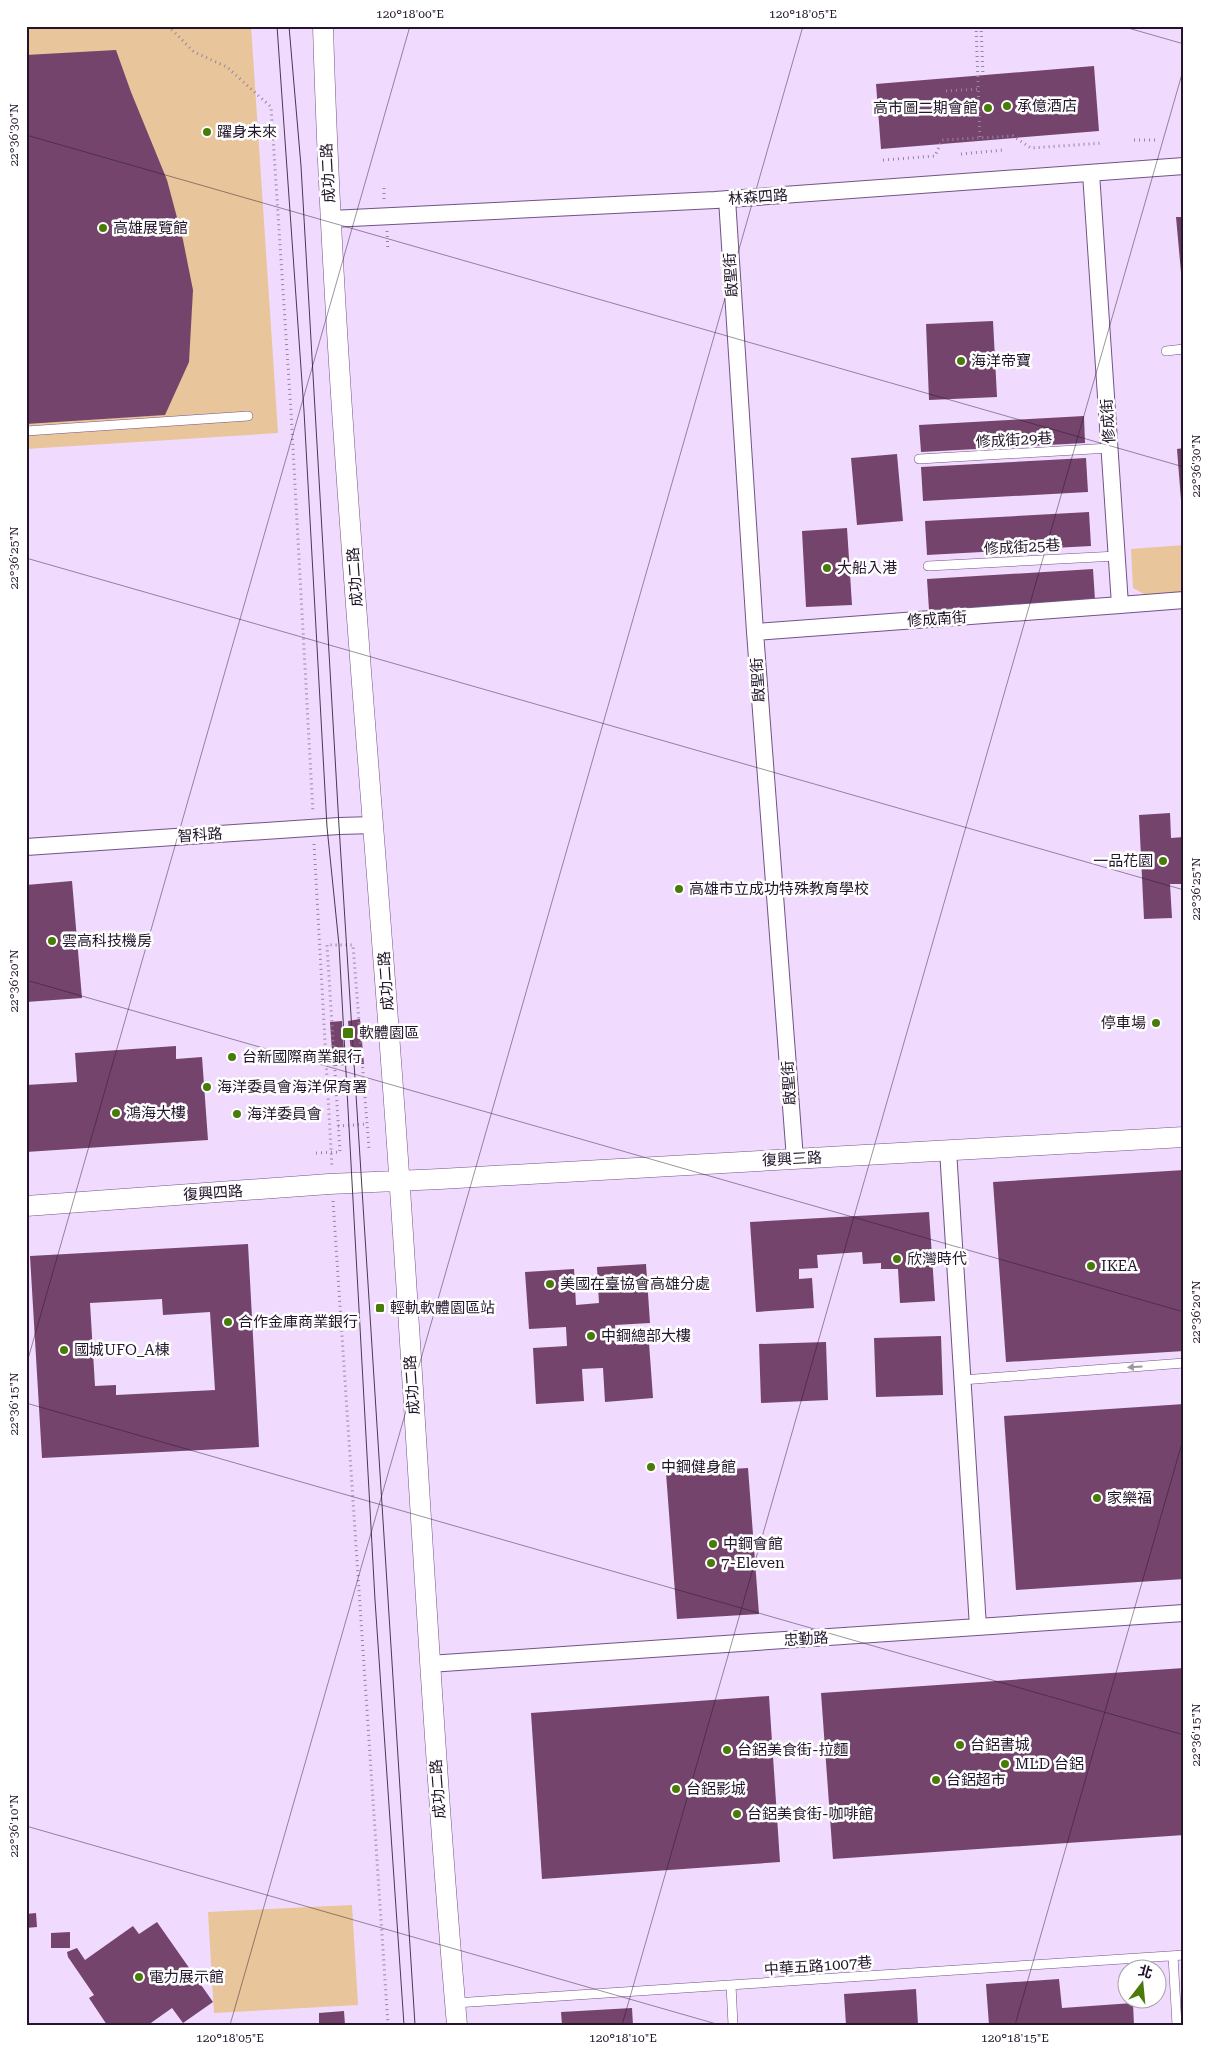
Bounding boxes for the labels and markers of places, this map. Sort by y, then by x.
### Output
place label: 承億酒店 [1017,97,1077,115]
place label: 高市圖二期會館 [873,99,978,117]
marker: 承億酒店 [1001,100,1013,112]
marker: 高市圖二期會館 [982,102,994,114]
place label: 躍身未來 [217,123,277,141]
marker: 躍身未來 [201,126,213,138]
place label: 高雄展覽館 [113,219,188,237]
marker: 高雄展覽館 [97,222,109,234]
place label: 海洋帝寶 [971,352,1031,370]
marker: 海洋帝寶 [955,355,967,367]
place label: 大船入港 [837,559,897,577]
marker: 大船入港 [821,562,833,574]
place label: 一品花園 [1093,852,1153,870]
marker: 一品花園 [1157,855,1169,867]
place label: 高雄市立成功特殊教育學校 [689,880,869,898]
marker: 高雄市立成功特殊教育學校 [673,883,685,895]
place label: 雲高科技機房 [62,932,152,950]
marker: 雲高科技機房 [46,935,58,947]
place label: 停車場 [1101,1014,1146,1032]
marker: 停車場 [1150,1017,1162,1029]
place label: 軟體園區 [359,1024,419,1042]
marker: 軟體園區 [341,1026,355,1040]
place label: 台新國際商業銀行 [242,1048,362,1066]
marker: 台新國際商業銀行 [226,1051,238,1063]
place label: 海洋委員會海洋保育署 [217,1078,367,1096]
marker: 海洋委員會海洋保育署 [201,1081,213,1093]
place label: 鴻海大樓 [126,1104,186,1122]
place label: 海洋委員會 [247,1105,322,1123]
marker: 鴻海大樓 [110,1107,122,1119]
marker: 海洋委員會 [231,1108,243,1120]
place label: 欣灣時代 [907,1250,967,1268]
marker: 欣灣時代 [891,1253,903,1265]
place label: IKEA [1101,1257,1138,1275]
marker: IKEA [1085,1260,1097,1272]
place label: 美國在臺協會高雄分處 [560,1275,710,1293]
marker: 美國在臺協會高雄分處 [544,1278,556,1290]
place label: 輕軌軟體園區站 [390,1299,495,1317]
marker: 輕軌軟體園區站 [374,1302,386,1314]
place label: 合作金庫商業銀行 [238,1313,358,1331]
marker: 合作金庫商業銀行 [222,1316,234,1328]
place label: 中鋼總部大樓 [601,1327,691,1345]
marker: 中鋼總部大樓 [585,1330,597,1342]
place label: 國城UFO_A棟 [74,1341,170,1359]
marker: 國城UFO_A棟 [58,1344,70,1356]
place label: 中鋼健身館 [661,1458,736,1476]
marker: 中鋼健身館 [645,1461,657,1473]
place label: 家樂福 [1107,1489,1152,1507]
marker: 家樂福 [1091,1492,1103,1504]
place label: 中鋼會館 [723,1535,783,1553]
marker: 中鋼會館 [707,1538,719,1550]
place label: 7-Eleven [721,1554,785,1572]
marker: 7-Eleven [705,1557,717,1569]
place label: 台鋁書城 [970,1736,1030,1754]
marker: 台鋁書城 [954,1739,966,1751]
place label: 台鋁美食街-拉麵 [737,1741,849,1759]
marker: 台鋁美食街-拉麵 [721,1744,733,1756]
place label: MLD 台鋁 [1015,1755,1084,1773]
marker: MLD 台鋁 [999,1758,1011,1770]
place label: 台鋁超市 [946,1771,1006,1789]
marker: 台鋁超市 [930,1774,942,1786]
place label: 台鋁影城 [686,1780,746,1798]
marker: 台鋁影城 [670,1783,682,1795]
place label: 台鋁美食街-咖啡館 [747,1805,874,1823]
marker: 台鋁美食街-咖啡館 [731,1808,743,1820]
place label: 電力展示館 [149,1968,224,1986]
marker: 電力展示館 [133,1971,145,1983]

